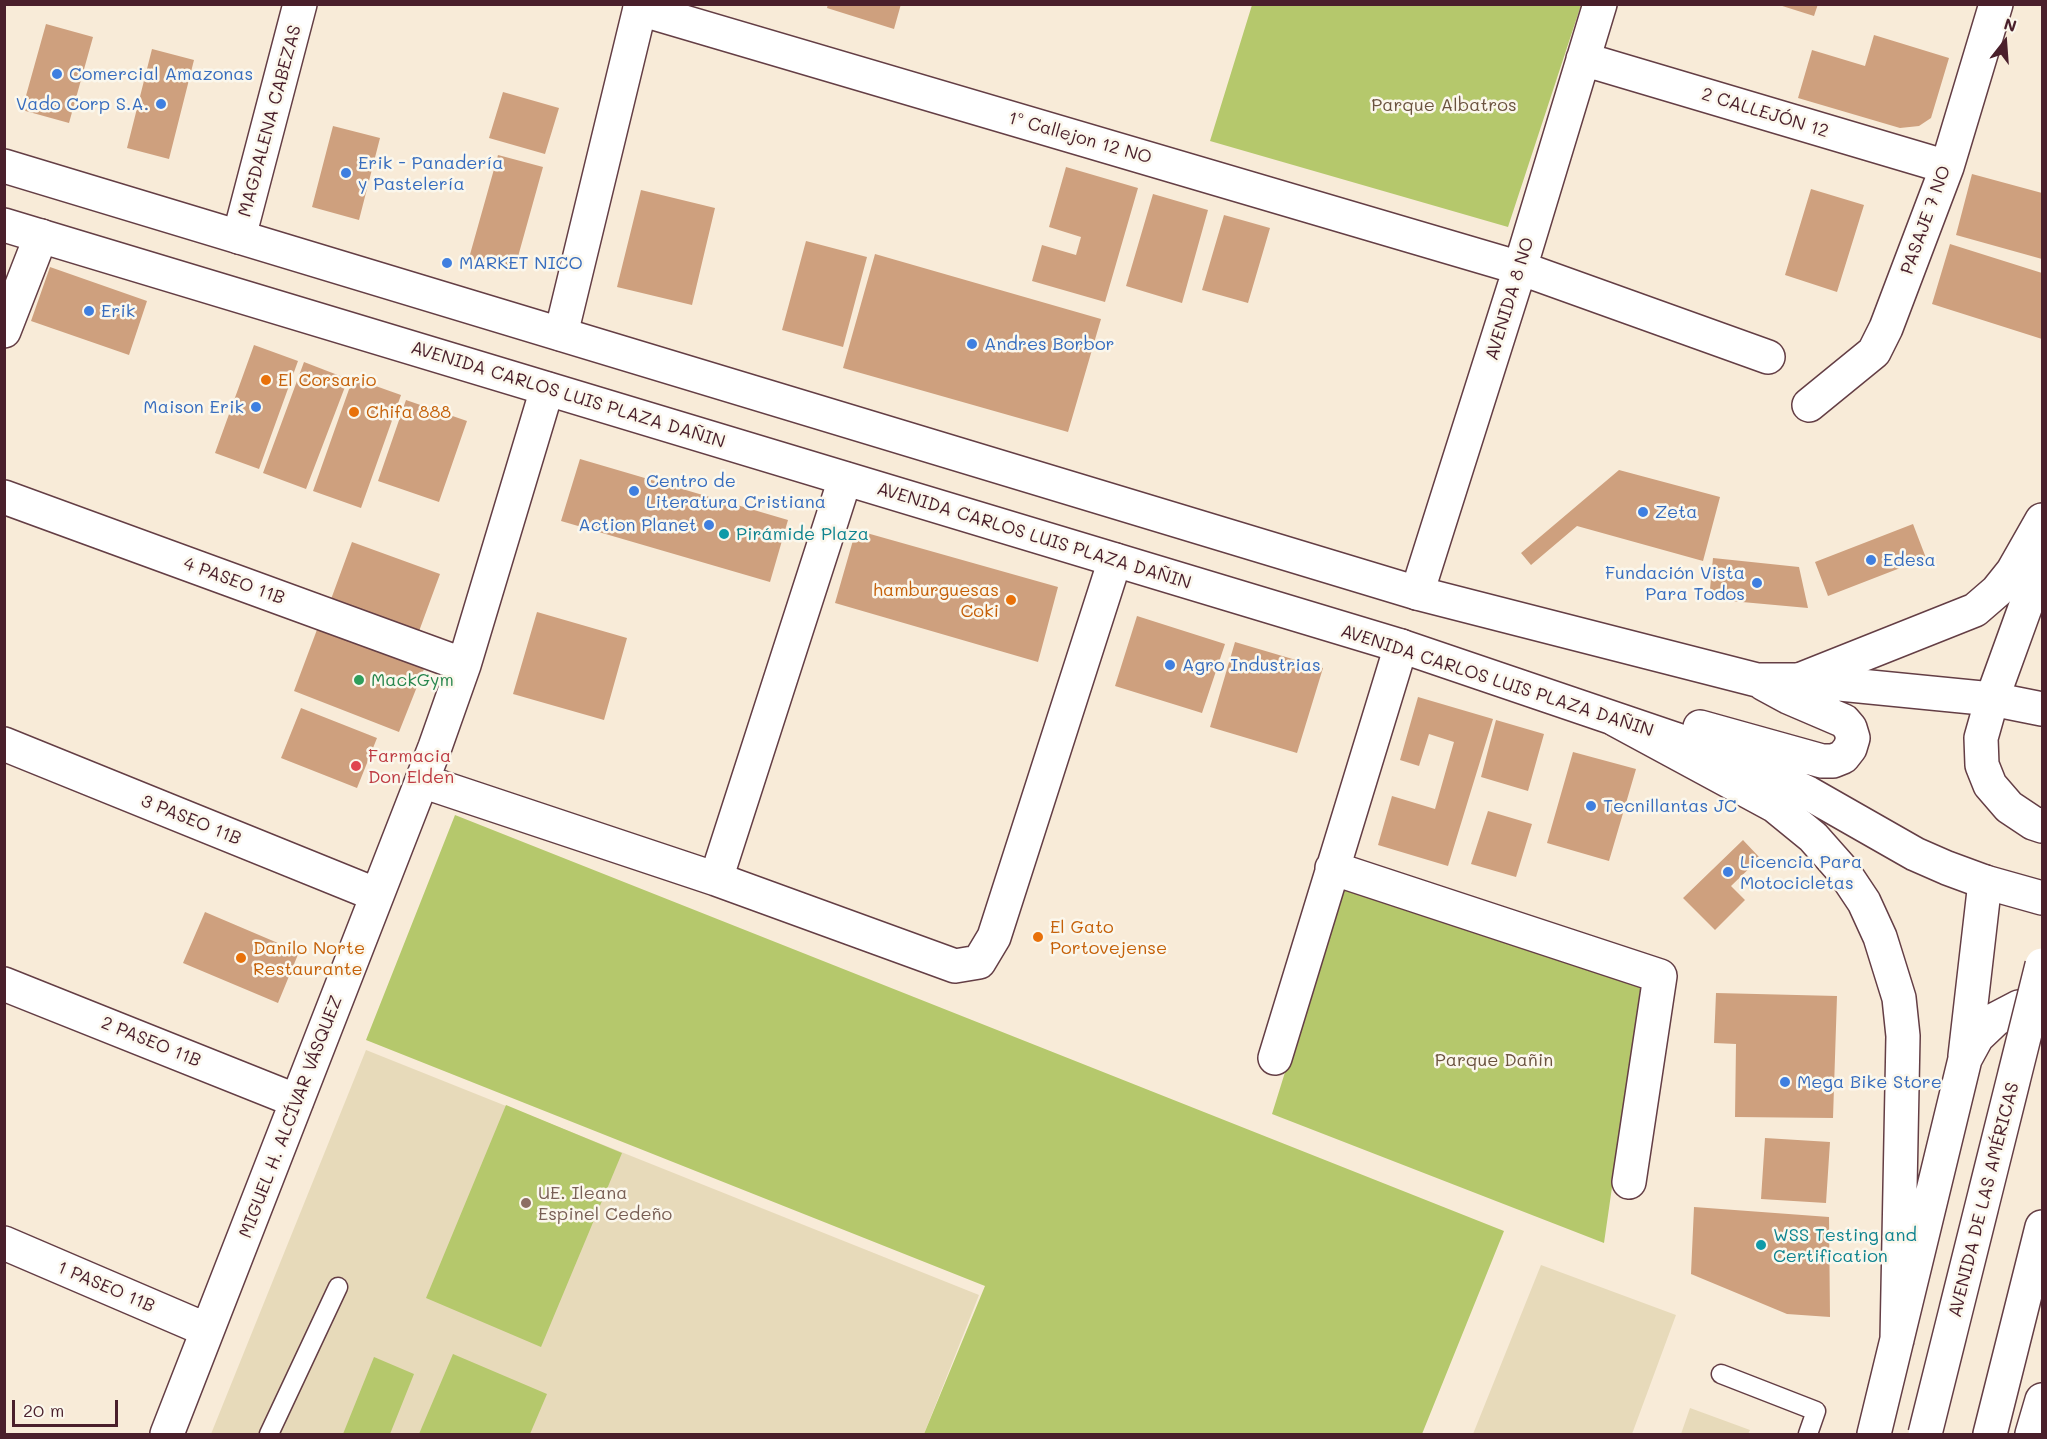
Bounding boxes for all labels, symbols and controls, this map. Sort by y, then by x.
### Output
north arrow [1975,12,2035,72]
text: N [2002,12,2019,36]
street label: MAGDALENA CABEZAS [234,23,306,219]
place label: Comercial Amazonas [69,63,253,85]
marker: Comercial Amazonas [50,67,64,81]
street label: 2 CALLEJÓN 12 [1699,83,1831,143]
place label: Vado Corp S.A. [16,93,149,115]
park label: Parque Albatros [1371,94,1517,116]
marker: Vado Corp S.A. [154,97,168,111]
street label: 1º Callejon 12 NO [1006,107,1154,169]
place label: Erik - Panadería y Pastelería [358,152,503,195]
street label: PASAJE 7 NO [1896,163,1956,277]
marker: Erik - Panadería y Pastelería [339,166,353,180]
street label: AVENIDA 8 NO [1481,235,1539,363]
place label: MARKET NICO [459,252,583,274]
marker: MARKET NICO [440,256,454,270]
place label: Erik [101,300,135,322]
marker: Erik [82,304,96,318]
place label: Andres Borbor [984,333,1115,355]
street label: AVENIDA CARLOS LUIS PLAZA DAÑIN [408,337,728,453]
marker: Andres Borbor [965,337,979,351]
place label: El Corsario [278,369,376,391]
marker: El Corsario [259,373,273,387]
place label: Maison Erik [143,396,244,418]
marker: Maison Erik [249,400,263,414]
place label: Chifa 888 [366,401,451,423]
marker: Chifa 888 [347,405,361,419]
place label: Centro de Literatura Cristiana [646,470,826,512]
street label: AVENIDA CARLOS LUIS PLAZA DAÑIN [874,478,1194,594]
marker: Centro de Literatura Cristiana [627,484,641,498]
place label: Zeta [1655,501,1697,523]
marker: Zeta [1636,505,1650,519]
place label: Action Planet [578,514,697,536]
marker: Action Planet [702,518,716,532]
place label: Pirámide Plaza [736,523,869,545]
marker: Pirámide Plaza [717,527,731,541]
place label: Edesa [1883,549,1936,571]
street label: 4 PASEO 11B [180,553,288,609]
marker: Edesa [1864,553,1878,567]
place label: Fundación Vista Para Todos [1605,562,1745,604]
marker: Fundación Vista Para Todos [1750,576,1764,590]
place label: hamburguesas Coki [873,579,999,622]
marker: hamburguesas Coki [1004,593,1018,607]
street label: AVENIDA CARLOS LUIS PLAZA DAÑIN [1338,620,1656,742]
place label: Agro Industrias [1182,654,1321,676]
marker: Agro Industrias [1163,658,1177,672]
place label: MackGym [371,669,454,691]
marker: MackGym [352,673,366,687]
place label: Farmacia Don Elden [368,745,454,788]
marker: Farmacia Don Elden [349,759,363,773]
street label: 3 PASEO 11B [138,790,244,850]
place label: Tecnillantas JC [1603,795,1737,817]
marker: Tecnillantas JC [1584,799,1598,813]
place label: Licencia Para Motocicletas [1740,851,1862,894]
marker: Licencia Para Motocicletas [1721,865,1735,879]
place label: El Gato Portovejense [1050,916,1167,958]
marker: El Gato Portovejense [1031,930,1045,944]
place label: Danilo Norte Restaurante [253,937,365,980]
marker: Danilo Norte Restaurante [234,951,248,965]
street label: MIGUEL H. ALCÍVAR VÁSQUEZ [235,993,347,1241]
street label: 2 PASEO 11B [98,1012,204,1072]
park label: Parque Dañin [1435,1049,1553,1071]
place label: Mega Bike Store [1797,1071,1942,1093]
marker: Mega Bike Store [1778,1075,1792,1089]
street label: AVENIDA DE LAS AMÉRICAS [1944,1080,2024,1320]
place label: UE. Ileana Espinel Cedeño [538,1182,672,1224]
marker: UE. Ileana Espinel Cedeño [519,1196,533,1210]
place label: WSS Testing and Certification [1773,1224,1917,1266]
marker: WSS Testing and Certification [1754,1238,1768,1252]
street label: 1 PASEO 11B [54,1257,158,1317]
scale bar [15,1388,122,1426]
text: 20 m [23,1398,64,1422]

